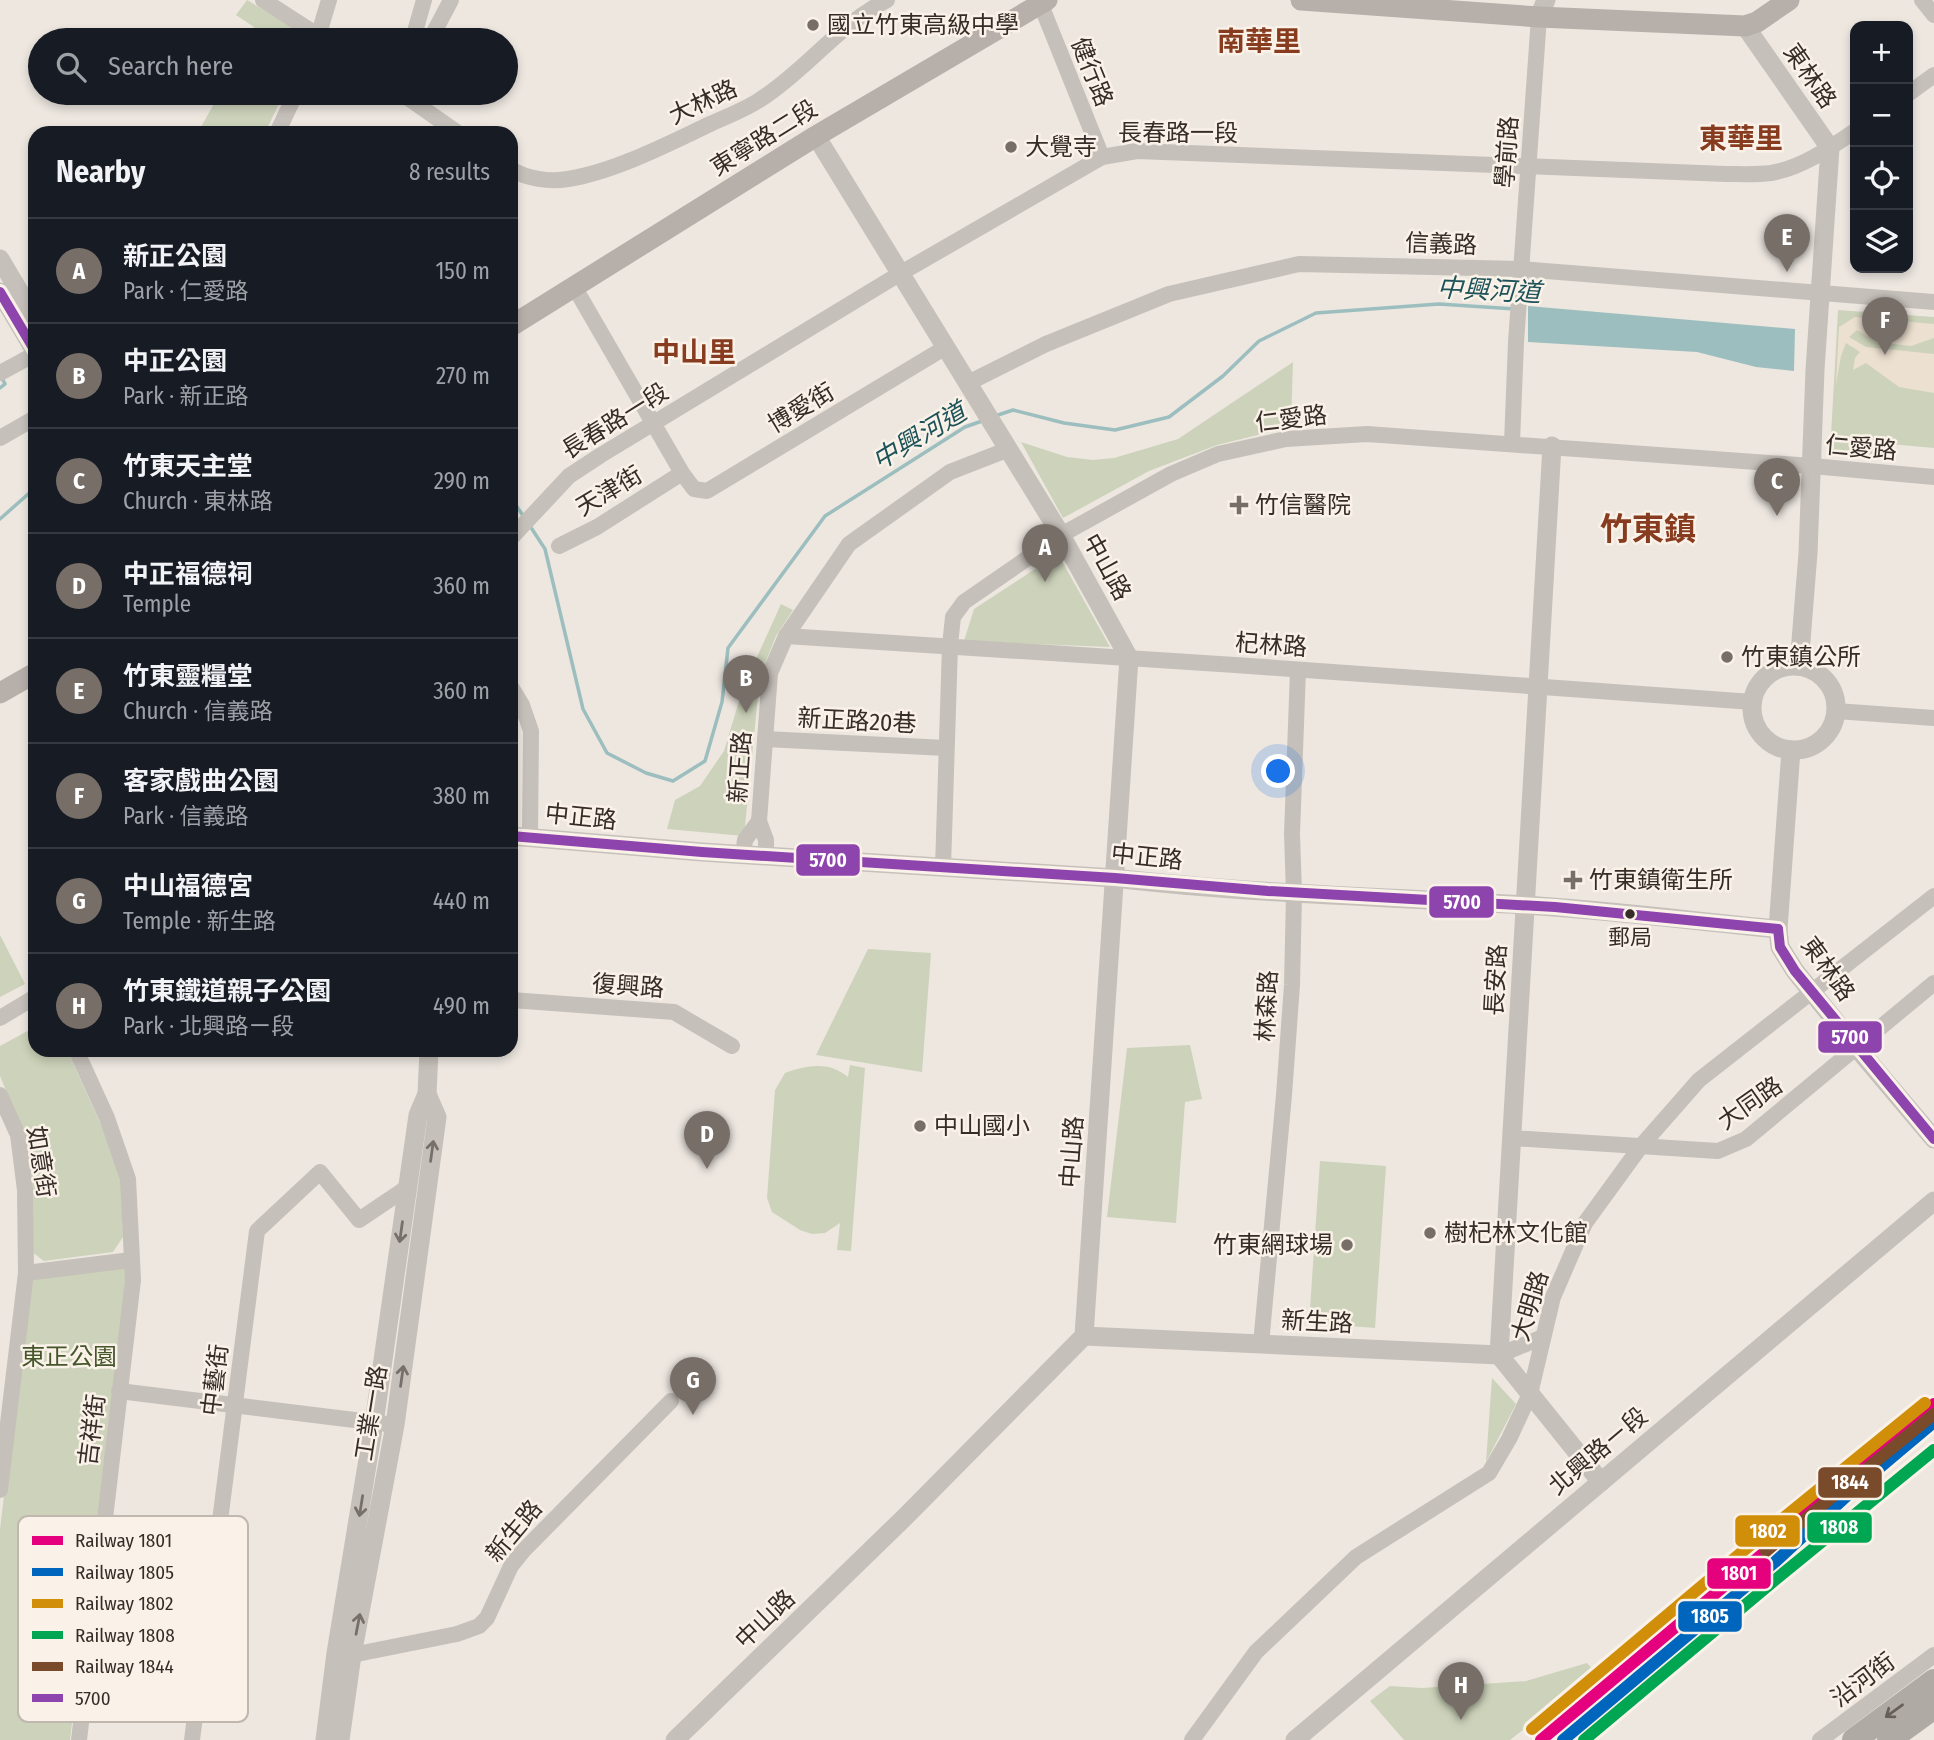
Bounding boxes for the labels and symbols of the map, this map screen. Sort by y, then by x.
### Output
place label: 國立竹東高級中學 [827,11,1019,39]
marker: 國立竹東高級中學 [805,17,821,33]
district label: 南華里 [1217,25,1301,58]
street label: 健行路 [1066,33,1118,111]
street label: 東林路 [1778,38,1842,114]
street label: 大林路 [664,74,742,130]
street label: 東寧路二段 [706,94,822,182]
street label: 學前路 [1491,115,1523,189]
street label: 長春路一段 [1118,119,1238,147]
district label: 東華里 [1699,122,1783,155]
place label: 大覺寺 [1025,133,1097,161]
marker: 大覺寺 [1003,139,1019,155]
pin: E [1764,214,1810,272]
street label: 信義路 [1405,229,1477,259]
water label: 中興河道 [1436,272,1546,309]
pin: F [1862,297,1908,355]
district label: 中山里 [652,336,736,369]
street label: 長春路一段 [557,377,673,465]
street label: 博愛街 [763,377,839,439]
water label: 中興河道 [867,394,975,477]
street label: 仁愛路 [1254,401,1328,437]
street label: 仁愛路 [1824,431,1898,465]
pin: C [1754,458,1800,516]
street label: 天津街 [571,460,647,522]
place label: 竹信醫院 [1255,491,1351,519]
marker: 竹信醫院 [1229,495,1249,515]
district label: 竹東鎮 [1600,510,1696,548]
pin: A [1022,524,1068,582]
street label: 中山路 [1077,529,1137,605]
street label: 杞林路 [1234,629,1308,661]
place label: 竹東鎮公所 [1741,643,1861,671]
marker: 竹東鎮公所 [1719,649,1735,665]
pin: B [723,655,769,713]
street label: 新正路20巷 [797,704,917,738]
street label: 新正路 [724,730,756,804]
your location [1261,754,1295,788]
street label: 中正路 [544,799,618,835]
street label: 中正路 [1110,839,1184,875]
line badge: 5700 [795,843,861,877]
text: 5700 [809,849,847,872]
place label: 竹東鎮衛生所 [1589,866,1733,894]
marker: 竹東鎮衛生所 [1563,870,1583,890]
line badge: 5700 [1428,885,1495,919]
text: 5700 [1443,891,1481,914]
marker: 郵局 [1623,907,1637,921]
place label: 郵局 [1608,924,1652,951]
street label: 東林路 [1796,932,1860,1006]
street label: 長安路 [1480,943,1512,1017]
street label: 林森路 [1251,969,1283,1043]
street label: 復興路 [591,970,665,1002]
line badge: 5700 [1817,1020,1883,1054]
text: 5700 [1831,1026,1869,1049]
street label: 大同路 [1712,1071,1788,1135]
pin: D [684,1111,730,1169]
place label: 中山國小 [934,1112,1030,1140]
street label: 中山路 [1056,1115,1088,1189]
marker: 中山國小 [912,1118,928,1134]
street label: 如意街 [22,1124,60,1200]
one-way arrow [426,1140,439,1162]
place label: 樹杞林文化館 [1444,1219,1588,1247]
one-way arrow [394,1220,407,1243]
marker: 樹杞林文化館 [1422,1225,1438,1241]
place label: 竹東網球場 [1213,1231,1333,1259]
marker: 竹東網球場 [1339,1237,1355,1253]
street label: 大明路 [1506,1267,1554,1345]
street label: 新生路 [1280,1306,1354,1338]
park label: 東正公園 [21,1343,117,1371]
street label: 中藝街 [197,1343,233,1417]
pin: G [670,1357,716,1415]
street label: 工業一路 [350,1363,392,1463]
one-way arrow [396,1365,409,1388]
street label: 吉祥街 [74,1393,110,1467]
street label: 北興路ㄧ段 [1543,1402,1653,1500]
line badge: 1844 [1817,1466,1883,1499]
text: 1844 [1831,1471,1869,1494]
one-way arrow [354,1494,367,1517]
street label: 新生路 [480,1494,548,1568]
line badge: 1808 [1806,1511,1873,1544]
line badge: 1802 [1734,1514,1801,1548]
legend [18,1516,248,1722]
text: 1808 [1820,1516,1858,1539]
text: 1802 [1749,1520,1787,1543]
text: Railway 1801 [75,1529,172,1552]
line badge: 1801 [1706,1557,1772,1590]
text: Railway 1805 [75,1561,174,1584]
text: 1801 [1721,1562,1757,1585]
street label: 中山路 [729,1584,801,1654]
text: Railway 1802 [75,1592,173,1615]
line badge: 1805 [1677,1600,1743,1633]
text: 1805 [1691,1605,1729,1628]
one-way arrow [352,1613,365,1636]
text: Railway 1808 [75,1624,175,1647]
street label: 沿河街 [1826,1647,1900,1713]
text: Railway 1844 [75,1655,174,1678]
pin: H [1438,1662,1484,1720]
text: 5700 [75,1687,111,1710]
one-way arrow [1885,1704,1904,1718]

